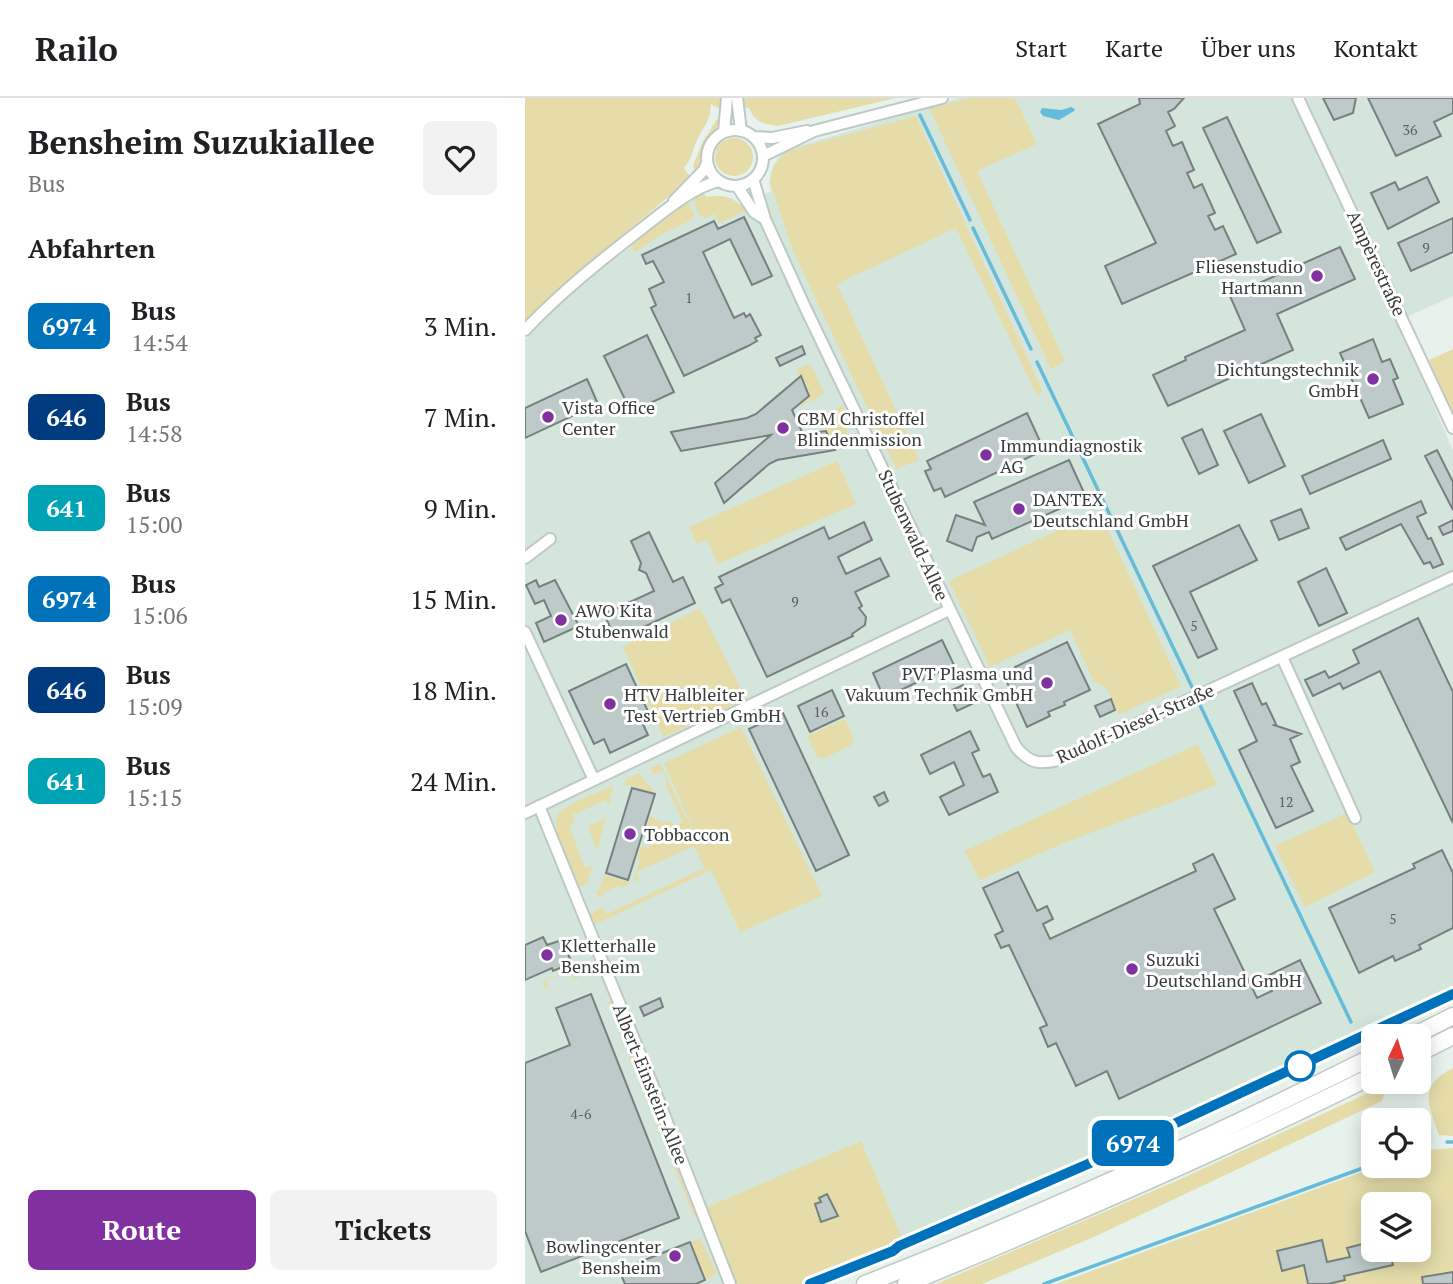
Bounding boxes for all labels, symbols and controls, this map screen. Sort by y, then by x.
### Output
text: Railo [35,27,118,70]
text: Start [1015,32,1067,64]
text: Karte [1105,32,1163,64]
text: Über uns [1201,32,1296,64]
text: Kontakt [1334,32,1418,64]
text: Bensheim Suzukiallee [28,120,375,163]
house number: 36 [1403,120,1418,139]
button: heart [423,121,497,195]
text: Bus [28,168,65,199]
street label: Ampèrestraße [1342,206,1412,320]
text: Abfahrten [28,231,155,265]
house number: 9 [1422,238,1430,257]
place label: Fliesenstudio Hartmann [1196,254,1303,299]
marker: Fliesenstudio Hartmann [1309,268,1325,284]
house number: 1 [685,288,693,307]
text: Bus [131,293,176,327]
text: 3 Min. [424,309,497,343]
text: 6974 [42,310,96,342]
text: 14:54 [131,327,188,358]
place label: Dichtungstechnik GmbH [1217,357,1360,402]
marker: Dichtungstechnik GmbH [1365,371,1381,387]
text: Bus [126,384,171,418]
place label: Vista Office Center [562,395,655,440]
text: 7 Min. [424,400,497,434]
text: 646 [46,401,87,433]
place label: CBM Christoffel Blindenmission [797,406,925,451]
marker: Vista Office Center [540,409,556,425]
text: 14:58 [126,418,183,449]
marker: CBM Christoffel Blindenmission [775,420,791,436]
place label: Immundiagnostik AG [1000,433,1143,478]
marker: Immundiagnostik AG [978,447,994,463]
street label: Stubenwald-Allee [873,466,955,604]
text: Bus [126,475,171,509]
place label: DANTEX Deutschland GmbH [1033,487,1189,532]
text: 9 Min. [424,491,497,525]
text: 641 [46,492,87,524]
marker: DANTEX Deutschland GmbH [1011,501,1027,517]
text: 15:00 [126,509,183,540]
text: Bus [131,566,176,600]
text: 15 Min. [410,582,497,616]
text: 6974 [42,583,96,615]
house number: 9 [791,592,799,611]
place label: AWO Kita Stubenwald [575,598,669,643]
text: 15:06 [131,600,188,631]
marker: AWO Kita Stubenwald [553,612,569,628]
house number: 5 [1190,616,1198,635]
text: Bus [126,657,171,691]
place label: PVT Plasma und Vakuum Technik GmbH [845,661,1033,706]
text: 18 Min. [410,673,497,707]
text: 646 [46,674,87,706]
marker: PVT Plasma und Vakuum Technik GmbH [1039,675,1055,691]
street label: Rudolf-Diesel-Straße [1052,677,1218,769]
place label: HTV Halbleiter Test Vertrieb GmbH [624,682,781,727]
text: 15:09 [126,691,183,722]
marker: HTV Halbleiter Test Vertrieb GmbH [602,696,618,712]
house number: 16 [814,702,829,721]
text: Bus [126,748,171,782]
text: 24 Min. [410,764,497,798]
text: 641 [46,765,87,797]
text: 15:15 [126,782,183,813]
house number: 12 [1279,792,1293,811]
place label: Tobbaccon [644,822,730,846]
marker: Tobbaccon [622,826,638,842]
house number: 5 [1389,909,1397,928]
place label: Kletterhalle Bensheim [561,933,656,978]
marker: Kletterhalle Bensheim [539,947,555,963]
place label: Suzuki Deutschland GmbH [1146,947,1302,992]
marker: Suzuki Deutschland GmbH [1124,961,1140,977]
street label: Albert-Einstein-Allee [608,1000,694,1168]
north arrow [1361,1024,1431,1094]
map controls [1361,1024,1431,1262]
unlabelled marker [1285,1051,1315,1081]
house number: 4-6 [571,1104,592,1123]
button: locate [1361,1108,1431,1178]
line badge: 6974 [1084,1120,1182,1166]
text: 6974 [1106,1127,1160,1159]
button: Route [28,1190,256,1270]
button: Tickets [270,1190,497,1270]
button: layers [1361,1192,1431,1262]
place label: Bowlingcenter Bensheim [546,1234,661,1279]
marker: Bowlingcenter Bensheim [667,1248,683,1264]

